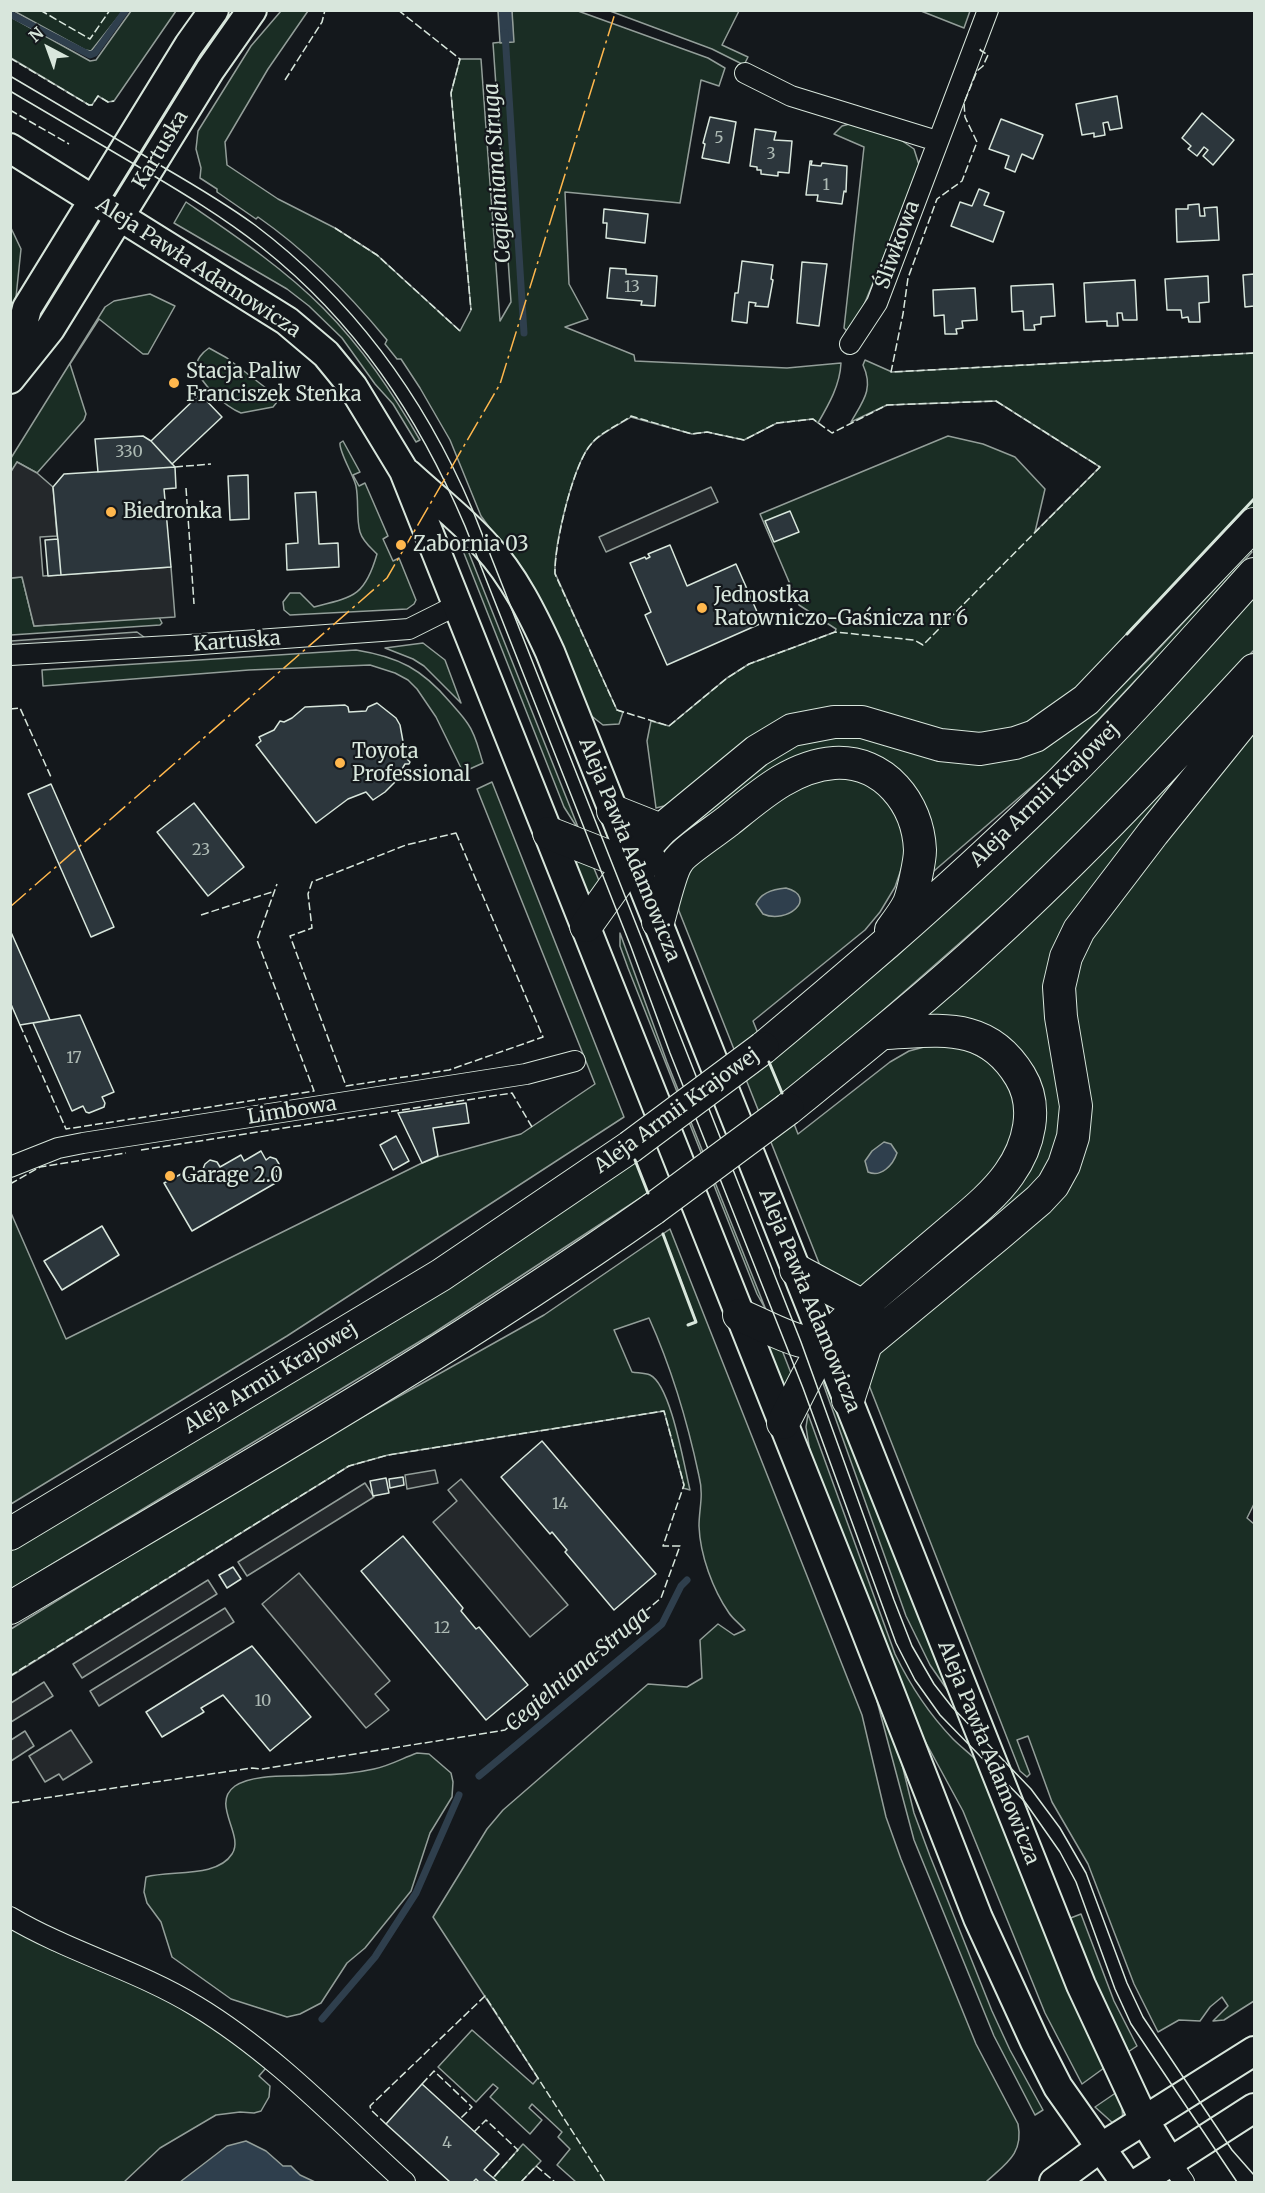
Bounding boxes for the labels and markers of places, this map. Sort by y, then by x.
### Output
place label: Stacja Paliw Franciszek Stenka [186,360,361,407]
marker: Stacja Paliw Franciszek Stenka [167,376,181,390]
place label: Biedronka [123,500,222,524]
marker: Biedronka [104,505,118,519]
place label: Zabornia 03 [413,533,529,557]
marker: Zabornia 03 [394,538,408,552]
place label: Jednostka Ratowniczo-Gaśnicza nr 6 [714,584,968,631]
marker: Jednostka Ratowniczo-Gaśnicza nr 6 [695,601,709,615]
place label: Toyota Professional [352,740,471,787]
marker: Toyota Professional [333,756,347,770]
place label: Garage 2.0 [182,1164,283,1188]
marker: Garage 2.0 [163,1169,177,1183]

